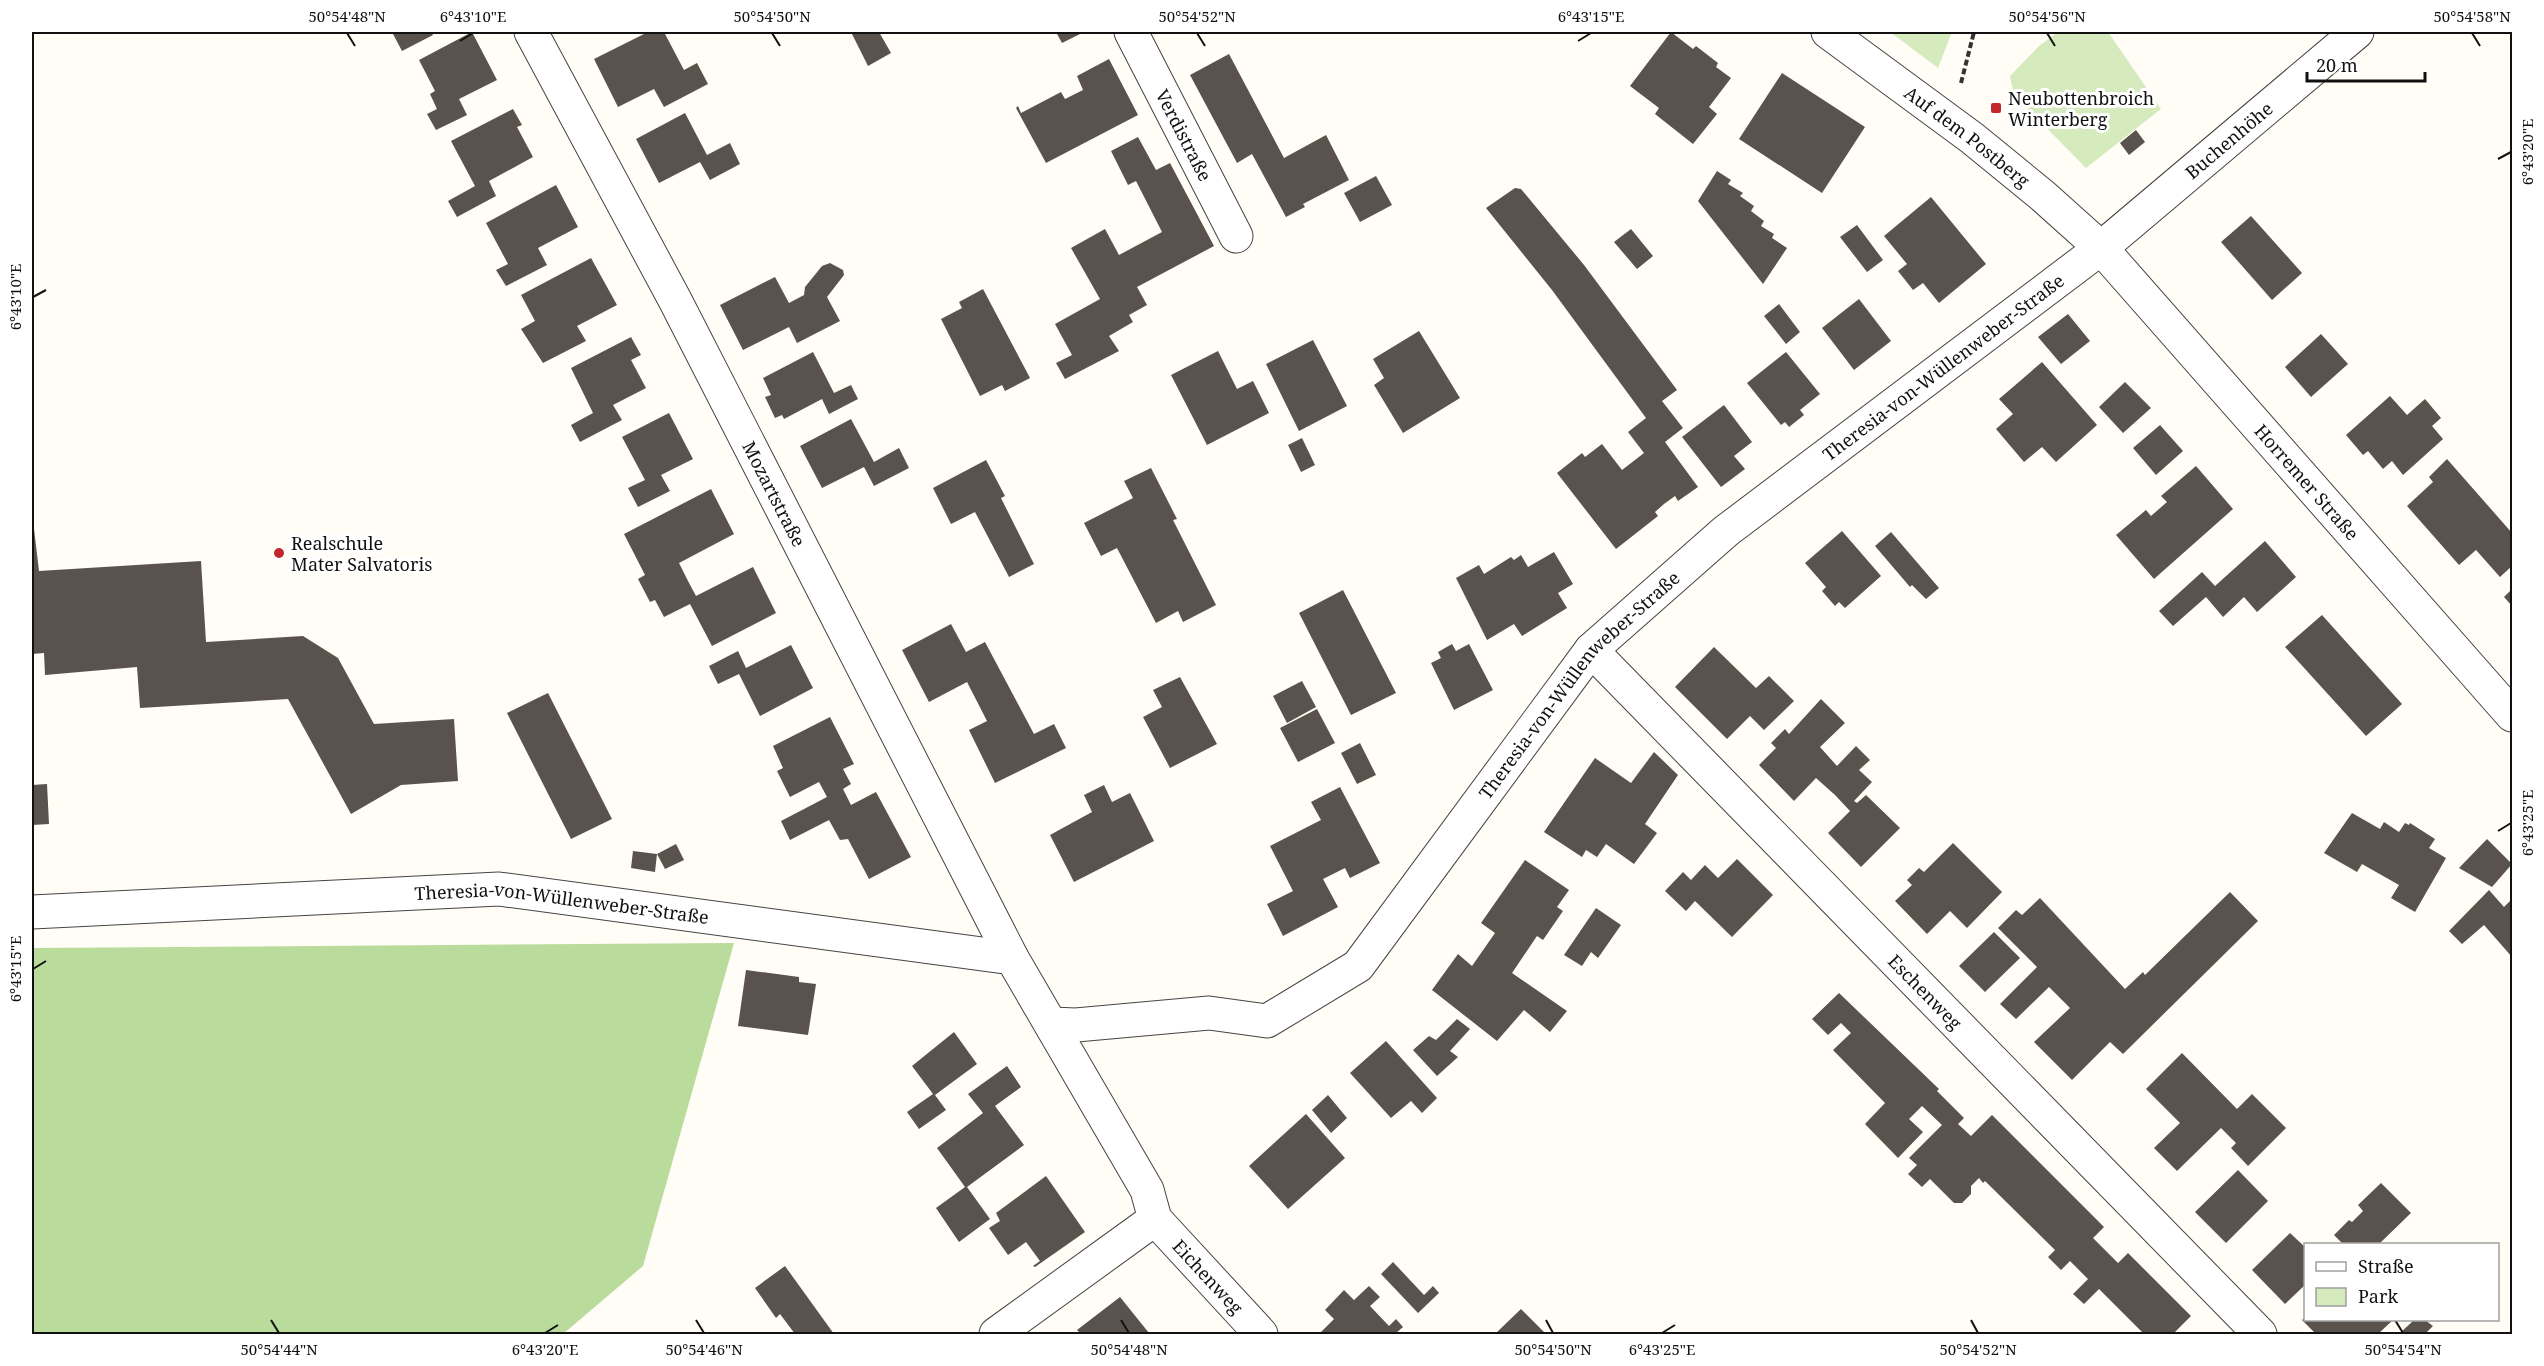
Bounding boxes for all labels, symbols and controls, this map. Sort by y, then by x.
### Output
text: 50°54'48"N [308,6,386,26]
text: 6°43'10"E [440,6,506,26]
text: 50°54'50"N [733,6,811,26]
text: 50°54'52"N [1158,6,1236,26]
text: 6°43'15"E [1558,6,1624,26]
text: 50°54'56"N [2008,6,2086,26]
text: 50°54'58"N [2433,6,2511,26]
scale bar [2307,45,2426,83]
text: 20 m [2316,53,2358,77]
street label: Auf dem Postberg [1900,80,2035,193]
street label: Verdistraße [1151,85,1218,185]
place label: Neubottenbroich Winterberg [2008,86,2154,131]
street label: Buchenhöhe [2180,96,2278,184]
marker: Neubottenbroich Winterberg [1989,101,2003,115]
text: 6°43'20"E [2517,119,2537,185]
text: 6°43'10"E [5,264,25,330]
street label: Theresia-von-Wüllenweber-Straße [1818,268,2069,466]
street label: Horremer Straße [2249,419,2364,545]
street label: Mozartstraße [737,437,811,551]
place label: Realschule Mater Salvatoris [291,531,432,576]
marker: Realschule Mater Salvatoris [272,546,286,560]
street label: Theresia-von-Wüllenweber-Straße [1473,566,1685,804]
text: 6°43'25"E [2517,790,2537,856]
street label: Theresia-von-Wüllenweber-Straße [414,876,710,929]
text: 6°43'15"E [5,936,25,1002]
street label: Eschenweg [1883,949,1968,1035]
street label: Eichenweg [1168,1234,1249,1319]
legend [2304,1243,2499,1321]
text: Straße [2358,1254,2414,1278]
text: Park [2358,1284,2398,1308]
text: 50°54'44"N [240,1339,318,1359]
text: 6°43'20"E [512,1339,578,1359]
text: 50°54'46"N [665,1339,743,1359]
text: 50°54'48"N [1090,1339,1168,1359]
text: 50°54'50"N [1514,1339,1592,1359]
text: 6°43'25"E [1629,1339,1695,1359]
text: 50°54'52"N [1939,1339,2017,1359]
text: 50°54'54"N [2364,1339,2442,1359]

